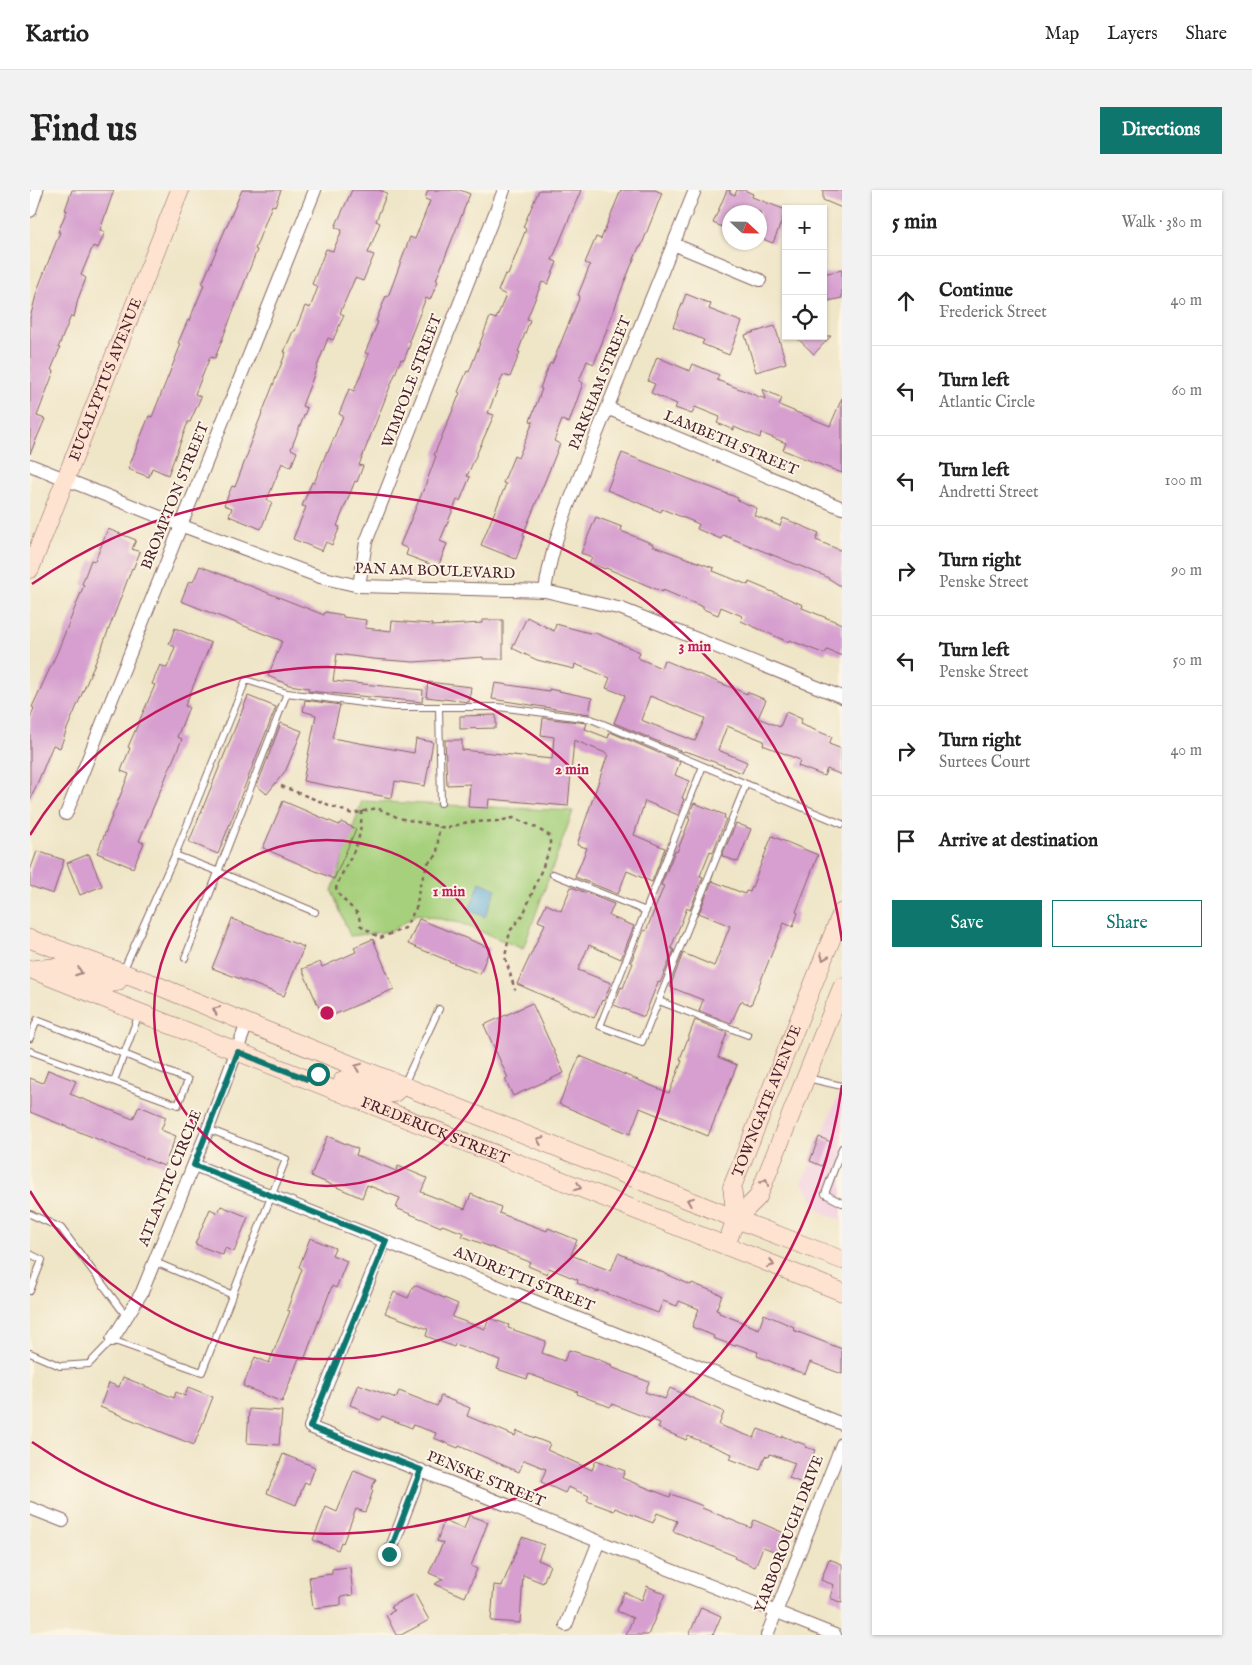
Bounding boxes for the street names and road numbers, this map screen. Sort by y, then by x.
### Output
street label: EUCALYPTUS AVENUE [64,295,146,464]
street label: WIMPOLE STREET [378,311,446,451]
street label: PARKHAM STREET [564,313,636,453]
street label: LAMBETH STREET [661,406,801,480]
street label: BROMPTON STREET [137,419,213,572]
street label: PAN AM BOULEVARD [354,559,516,583]
street label: TOWNGATE AVENUE [727,1022,805,1180]
street label: FREDERICK STREET [358,1092,512,1168]
street label: ATLANTIC CIRCLE [134,1107,206,1250]
street label: ANDRETTI STREET [450,1242,597,1316]
street label: PENSKE STREET [424,1447,548,1511]
street label: YARBOROUGH DRIVE [750,1453,828,1615]

